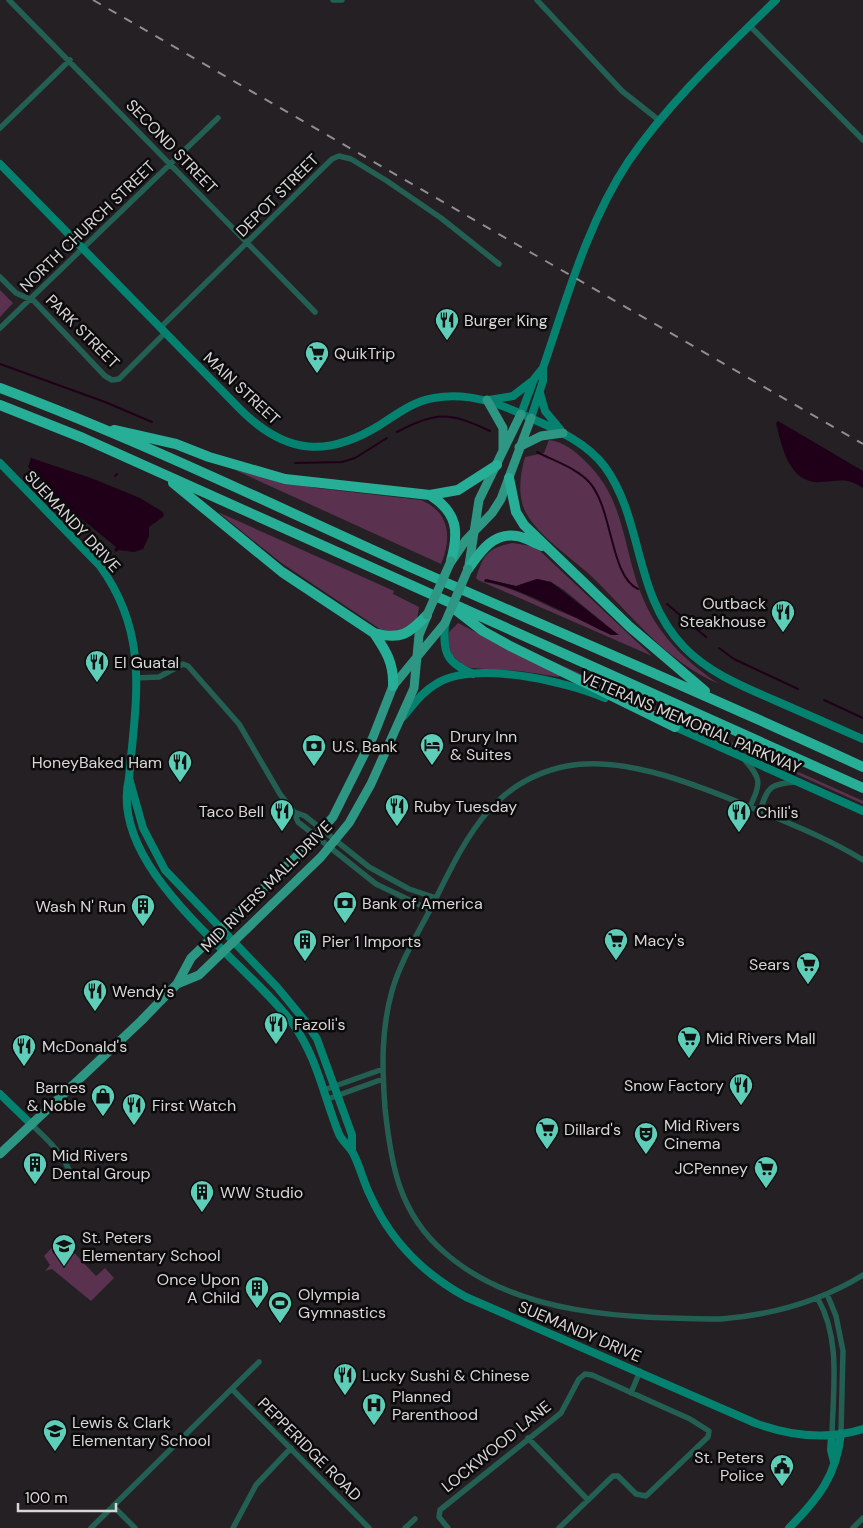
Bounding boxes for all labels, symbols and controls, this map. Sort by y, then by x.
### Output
street label: SECOND STREET [121,95,222,198]
street label: DEPOT STREET [231,149,323,241]
street label: NORTH CHURCH STREET [15,156,160,297]
street label: PARK STREET [41,290,124,373]
restaurant icon: Burger King [434,307,460,341]
place label: Burger King [464,310,548,331]
supermarket icon: QuikTrip [304,340,330,374]
place label: QuikTrip [334,343,395,364]
street label: MAIN STREET [199,347,285,429]
street label: SUEMANDY DRIVE [20,466,125,577]
place label: Outback Steakhouse [680,593,766,632]
restaurant icon: Outback Steakhouse [770,599,796,633]
restaurant icon: El Guatal [84,649,110,683]
place label: El Guatal [114,652,179,673]
street label: VETERANS MEMORIAL PARKWAY [577,666,804,779]
place label: Drury Inn & Suites [450,726,517,765]
hotel icon: Drury Inn & Suites [419,732,445,766]
bank icon: U.S. Bank [301,733,327,767]
place label: U.S. Bank [332,736,398,757]
restaurant icon: HoneyBaked Ham [167,749,193,783]
place label: HoneyBaked Ham [32,752,162,773]
restaurant icon: Ruby Tuesday [384,793,410,827]
place label: Ruby Tuesday [414,796,517,817]
restaurant icon: Taco Bell [269,798,295,832]
restaurant icon: Chili's [726,799,752,833]
place label: Taco Bell [199,801,264,822]
place label: Chili's [756,802,799,823]
street label: MID RIVERS MALL DRIVE [196,816,337,957]
bank icon: Bank of America [332,890,358,924]
building icon: Wash N' Run [130,893,156,927]
place label: Bank of America [362,893,483,914]
place label: Wash N' Run [35,896,126,917]
supermarket icon: Macy's [603,927,629,961]
building icon: Pier 1 Imports [292,928,318,962]
place label: Macy's [634,930,685,951]
place label: Pier 1 Imports [322,931,421,952]
supermarket icon: Sears [795,951,821,985]
place label: Sears [749,954,790,975]
restaurant icon: Wendy's [82,978,108,1012]
place label: Wendy's [112,981,174,1002]
restaurant icon: Fazoli's [263,1011,289,1045]
place label: Fazoli's [294,1014,346,1035]
supermarket icon: Mid Rivers Mall [676,1025,702,1059]
place label: Mid Rivers Mall [706,1028,816,1049]
restaurant icon: McDonald's [11,1033,37,1067]
place label: McDonald's [42,1036,127,1057]
restaurant icon: Snow Factory [728,1072,754,1106]
place label: Snow Factory [624,1075,724,1096]
place label: Barnes & Noble [27,1077,86,1116]
shop icon: Barnes & Noble [90,1083,116,1117]
restaurant icon: First Watch [121,1092,147,1126]
place label: First Watch [152,1095,236,1116]
place label: Mid Rivers Cinema [664,1115,740,1154]
supermarket icon: Dillard's [534,1116,560,1150]
place label: Dillard's [564,1119,621,1140]
theatre icon: Mid Rivers Cinema [633,1121,659,1155]
place label: Mid Rivers Dental Group [52,1145,151,1184]
building icon: Mid Rivers Dental Group [22,1151,48,1185]
supermarket icon: JCPenney [753,1155,779,1189]
place label: JCPenney [675,1158,748,1179]
building icon: WW Studio [189,1179,215,1213]
place label: WW Studio [220,1182,303,1203]
place label: St. Peters Elementary School [82,1227,220,1266]
school or university icon: St. Peters Elementary School [51,1233,77,1267]
place label: Once Upon A Child [157,1269,240,1308]
building icon: Once Upon A Child [244,1275,270,1309]
place label: Olympia Gymnastics [298,1284,386,1323]
sports icon: Olympia Gymnastics [267,1290,293,1324]
street label: SUEMANDY DRIVE [515,1296,645,1367]
restaurant icon: Lucky Sushi & Chinese [332,1362,358,1396]
place label: Lucky Sushi & Chinese [362,1365,530,1386]
place label: Planned Parenthood [392,1386,478,1425]
hospital icon: Planned Parenthood [361,1392,387,1426]
street label: PEPPERIDGE ROAD [253,1393,366,1506]
street label: LOCKWOOD LANE [437,1396,555,1497]
place label: Lewis & Clark Elementary School [72,1412,210,1451]
school or university icon: Lewis & Clark Elementary School [42,1418,68,1452]
place label: St. Peters Police [694,1447,764,1486]
public building icon: St. Peters Police [769,1453,795,1487]
scale bar [18,1480,115,1512]
text: 100 m [25,1488,68,1508]

